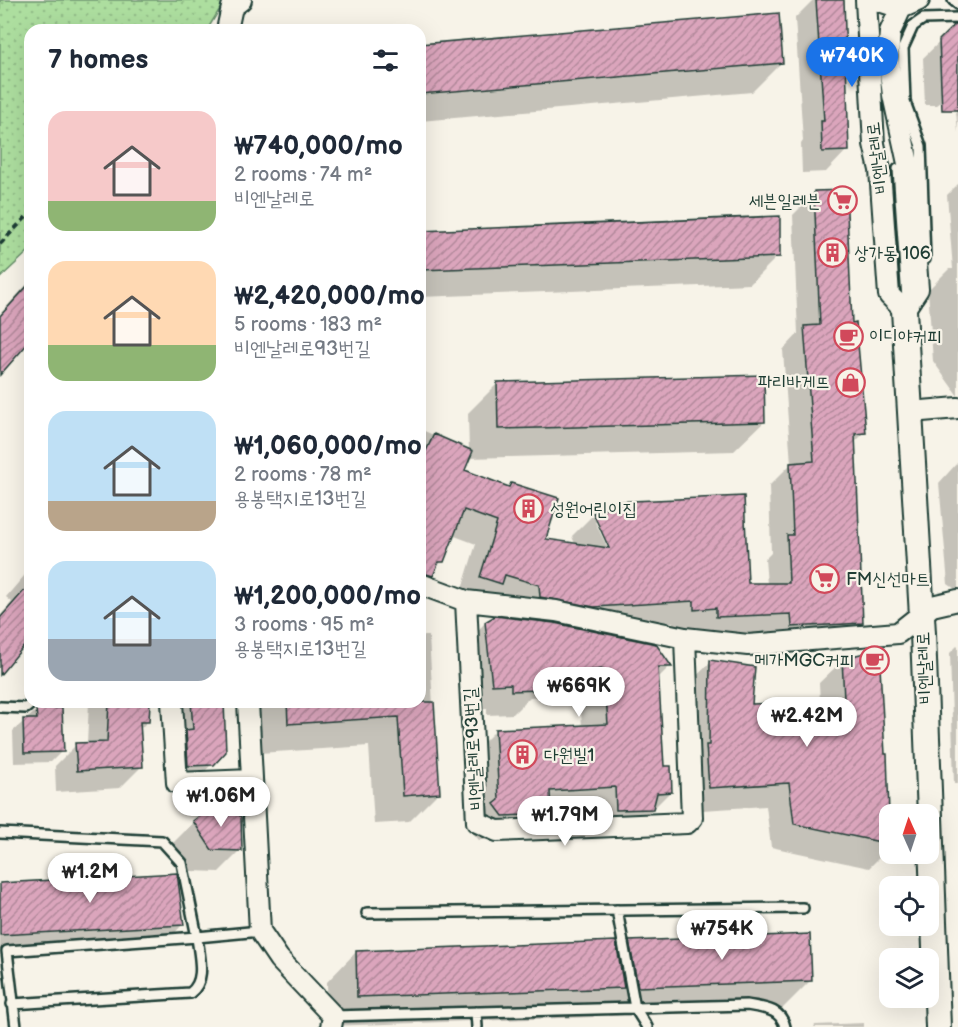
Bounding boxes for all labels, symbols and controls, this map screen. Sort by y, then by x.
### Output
pin: ₩740K [810,37,894,88]
icon: filters [369,44,402,77]
text: ₩740K [820,44,884,68]
text: 7 homes [48,45,148,76]
street label: 비엔날레로 [863,121,892,195]
text: ₩740,000/mo [234,131,403,162]
icon: home [96,135,168,207]
text: 2 rooms · 74 m² [234,163,372,187]
supermarket icon: 세븐일레븐 [826,185,858,217]
text: 비엔날레로 [234,187,314,211]
place label: 세븐일레븐 [749,191,821,212]
building icon: 상가동 106 [817,237,849,269]
place label: 상가동 106 [854,243,931,264]
text: ₩2,420,000/mo [234,281,425,312]
icon: home [96,285,168,357]
text: 5 rooms · 183 m² [234,313,382,337]
cafe icon: 이디야커피 [832,320,864,352]
place label: 이디야커피 [869,326,941,347]
text: 비엔날레로93번길 [234,337,371,361]
shop icon: 파리바게뜨 [835,366,867,398]
place label: 파리바게뜨 [758,372,830,393]
text: ₩1,060,000/mo [234,431,422,462]
icon: home [96,435,168,507]
text: 2 rooms · 78 m² [234,463,372,487]
text: 용봉택지로13번길 [234,487,367,511]
building icon: 성원어린이집 [513,493,545,525]
place label: 성원어린이집 [550,499,637,520]
supermarket icon: FM신선마트 [809,563,841,595]
place label: FM신선마트 [846,569,930,590]
text: ₩1,200,000/mo [234,581,421,612]
icon: home [96,585,168,657]
text: 3 rooms · 95 m² [234,613,374,637]
street label: 비엔날레로 [913,631,936,705]
text: 용봉택지로13번길 [234,637,367,661]
cafe icon: 메가MGC커피 [859,644,891,676]
place label: 메가MGC커피 [754,650,854,671]
pin: ₩669K [537,667,621,718]
text: ₩669K [547,674,611,698]
street label: 비엔날레로93번길 [460,687,487,811]
pin: ₩2.42M [758,697,856,748]
text: ₩2.42M [771,704,843,728]
building icon: 다원빌1 [507,739,539,771]
place label: 다원빌1 [544,745,594,766]
pin: ₩1.06M [172,777,270,828]
text: ₩1.06M [186,784,256,808]
pin: ₩1.79M [516,796,614,847]
text: ₩1.79M [531,803,599,827]
north arrow [879,804,939,864]
map controls [879,804,939,1008]
pin: ₩1.2M [48,853,132,904]
text: ₩1.2M [62,860,118,884]
button: locate [879,876,939,936]
pin: ₩754K [680,910,764,961]
text: ₩754K [691,917,753,941]
button: layers [879,948,939,1008]

